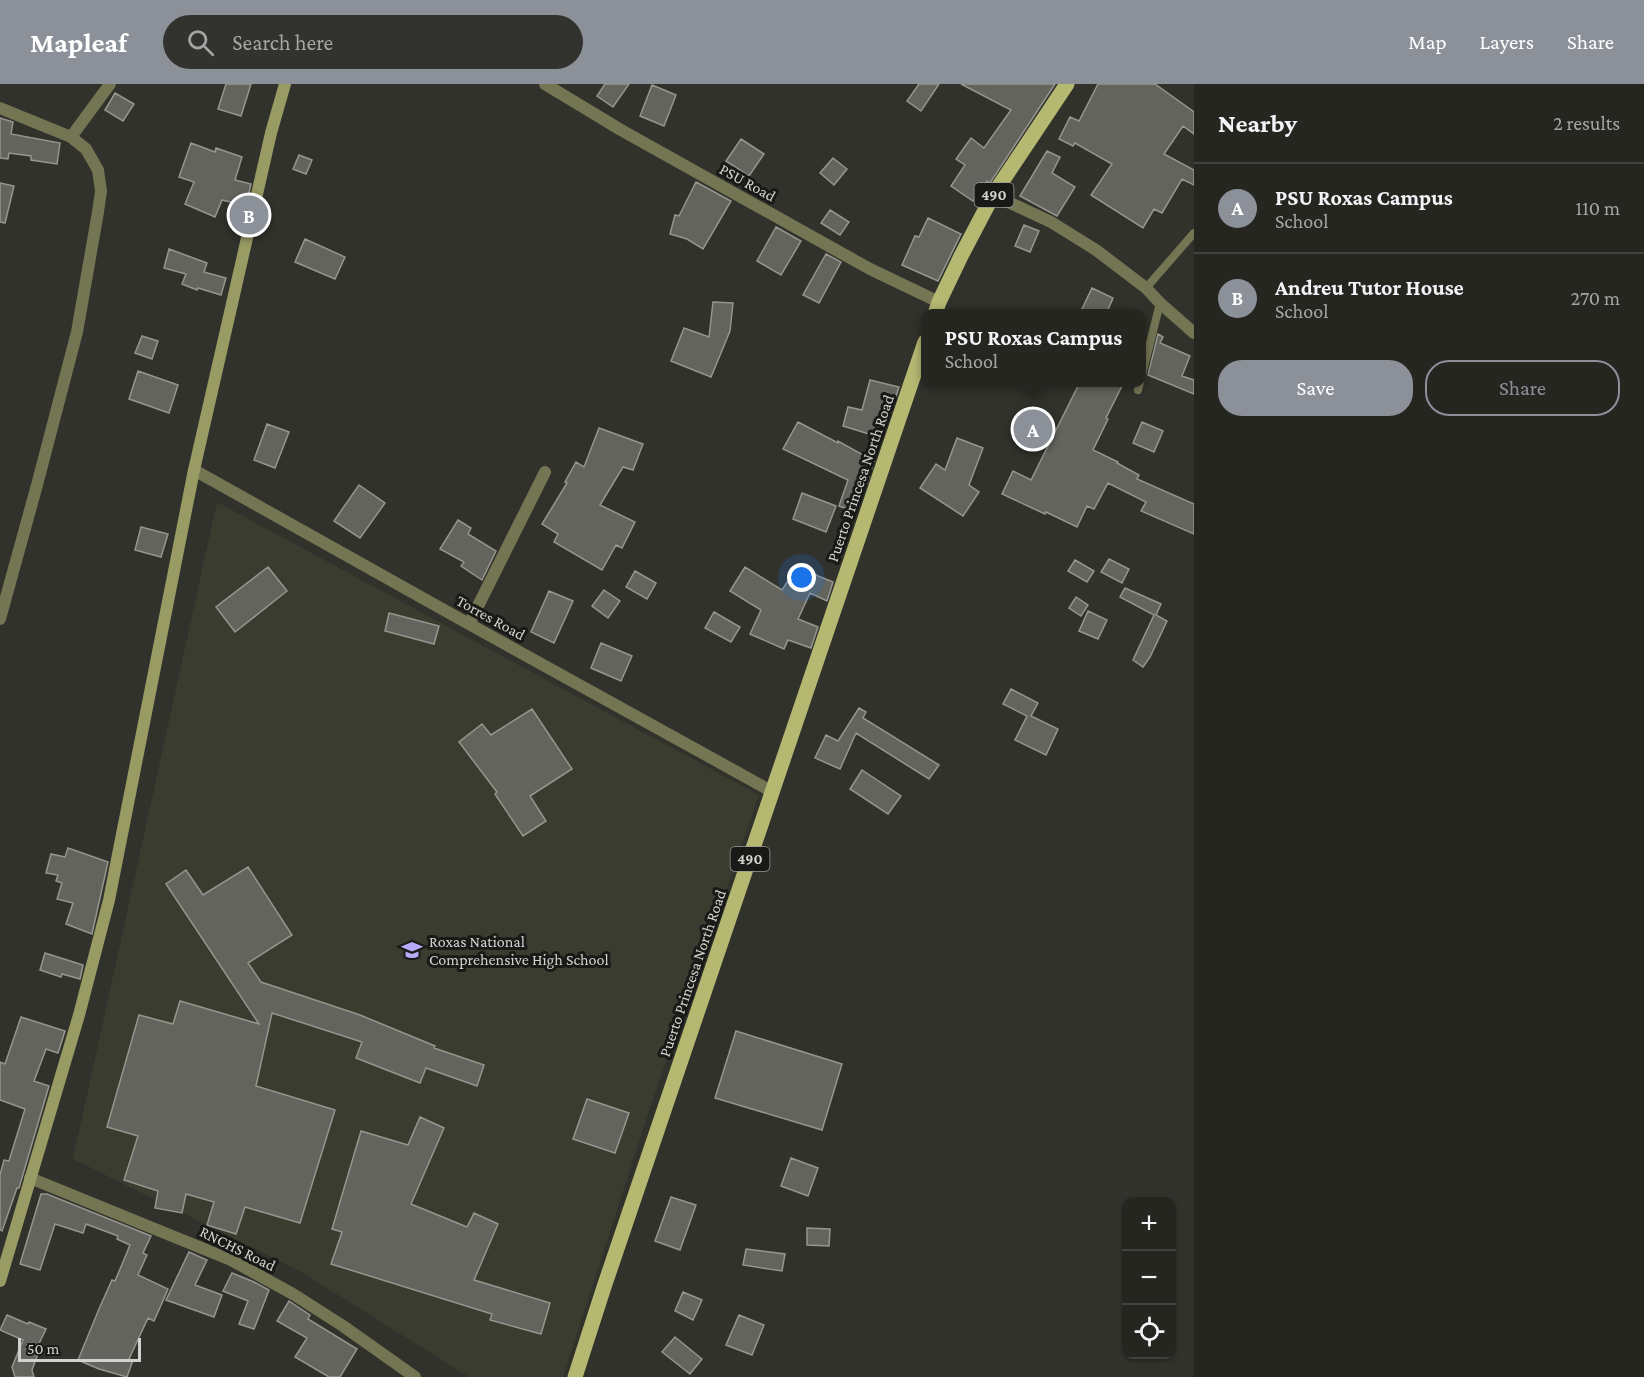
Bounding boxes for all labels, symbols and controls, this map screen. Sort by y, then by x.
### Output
search box [163,15,583,69]
icon: search [184,26,217,59]
text: Mapleaf [30,27,127,58]
text: Search here [232,30,333,55]
text: Map [1408,30,1447,54]
text: Layers [1480,30,1534,54]
text: Share [1567,30,1614,54]
text: Nearby [1218,109,1297,138]
text: 2 results [1553,112,1620,134]
street label: PSU Road [717,160,779,205]
road number: 490 [974,183,1014,207]
text: PSU Roxas Campus [1275,185,1453,210]
pin: B [230,192,268,238]
text: A [1232,197,1243,219]
text: 110 m [1576,197,1620,219]
text: School [1275,210,1328,232]
text: Andreu Tutor House [1275,275,1464,300]
text: B [1232,287,1243,309]
text: 270 m [1571,287,1620,309]
text: School [1275,300,1328,322]
popup [921,309,1146,387]
text: PSU Roxas Campus [945,325,1122,350]
text: School [945,350,998,372]
button: Save [1218,360,1413,416]
button: Share [1425,360,1620,416]
street label: Puerto Princesa North Road [824,392,897,564]
pin: A [1014,406,1052,452]
your location [787,563,816,592]
street label: Torres Road [453,592,529,644]
road number: 490 [730,847,770,871]
street label: Puerto Princesa North Road [656,887,729,1059]
place label: Roxas National Comprehensive High School [429,933,609,969]
school or university icon: Roxas National Comprehensive High School [400,938,424,962]
map controls [1122,1197,1176,1359]
button: + [1122,1197,1176,1251]
street label: RNCHS Road [197,1223,279,1274]
button: − [1122,1251,1176,1305]
button: locate [1122,1305,1176,1359]
scale bar [18,1335,141,1362]
text: 50 m [27,1340,59,1357]

